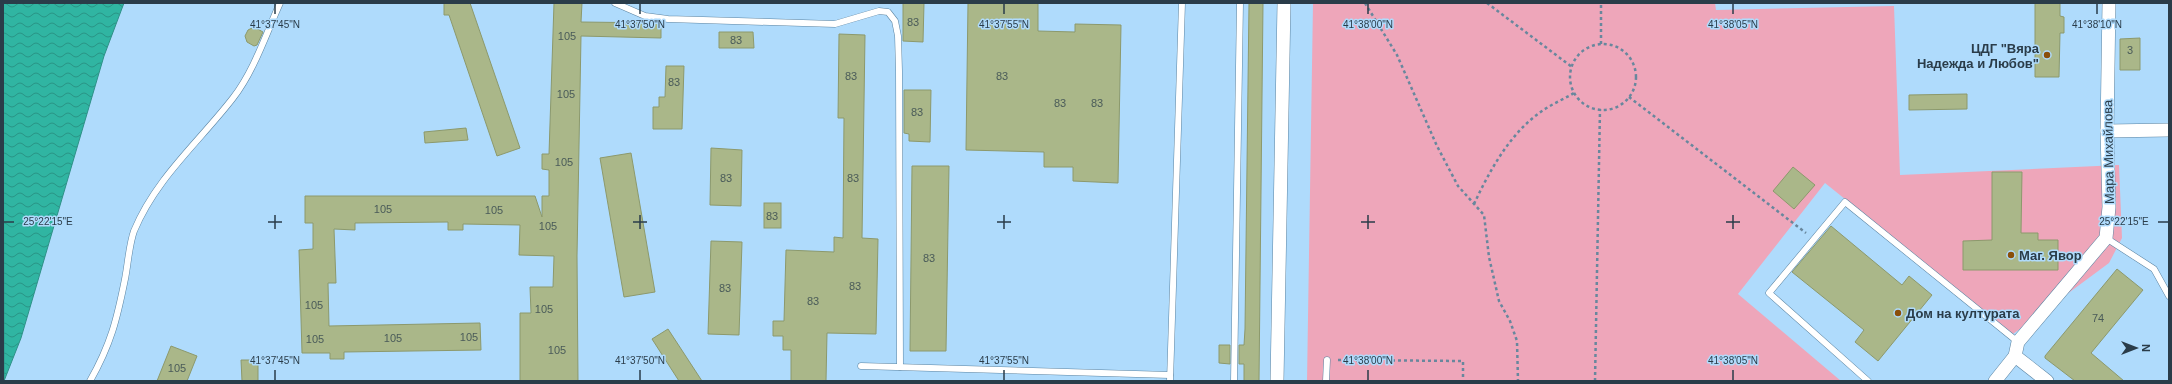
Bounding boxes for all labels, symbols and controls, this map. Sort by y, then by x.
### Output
house number: 83 [907,16,919,28]
text: 41°37'45"N [250,19,300,30]
text: 41°37'50"N [615,19,665,30]
text: 41°37'55"N [979,19,1029,30]
text: 41°38'00"N [1343,19,1393,30]
text: 41°38'05"N [1708,19,1758,30]
text: 41°38'10"N [2072,19,2122,30]
house number: 105 [558,30,576,42]
house number: 83 [730,34,742,46]
place label: ЦДГ "Вяра Надежда и Любов" [1917,41,2040,71]
house number: 3 [2127,44,2133,56]
marker: ЦДГ "Вяра Надежда и Любов" [2042,50,2052,60]
house number: 83 [845,70,857,82]
house number: 83 [996,70,1008,82]
house number: 83 [668,76,680,88]
house number: 105 [557,88,575,100]
house number: 83 [1054,97,1066,109]
house number: 83 [1091,97,1103,109]
street label: Мара Михайлова [2100,99,2117,204]
house number: 83 [911,106,923,118]
house number: 105 [555,156,573,168]
house number: 83 [720,172,732,184]
house number: 83 [847,172,859,184]
house number: 105 [374,203,392,215]
house number: 105 [485,204,503,216]
house number: 83 [766,210,778,222]
text: 25°22'15"E [23,216,73,227]
text: 25°22'15"E [2099,216,2149,227]
house number: 105 [539,220,557,232]
place label: Маг. Явор [2019,248,2082,263]
marker: Маг. Явор [2006,250,2016,260]
house number: 83 [923,252,935,264]
house number: 83 [849,280,861,292]
house number: 83 [719,282,731,294]
house number: 83 [807,295,819,307]
house number: 105 [305,299,323,311]
house number: 105 [535,303,553,315]
place label: Дом на културата [1906,306,2020,321]
marker: Дом на културата [1893,308,1903,318]
house number: 74 [2092,312,2104,324]
north arrow [2116,328,2156,368]
house number: 105 [460,331,478,343]
house number: 105 [384,332,402,344]
house number: 105 [306,333,324,345]
house number: 105 [548,344,566,356]
text: N [2140,344,2152,352]
text: 41°37'45"N [250,355,300,366]
text: 41°37'50"N [615,355,665,366]
text: 41°37'55"N [979,355,1029,366]
text: 41°38'00"N [1343,355,1393,366]
text: 41°38'05"N [1708,355,1758,366]
house number: 105 [168,362,186,374]

